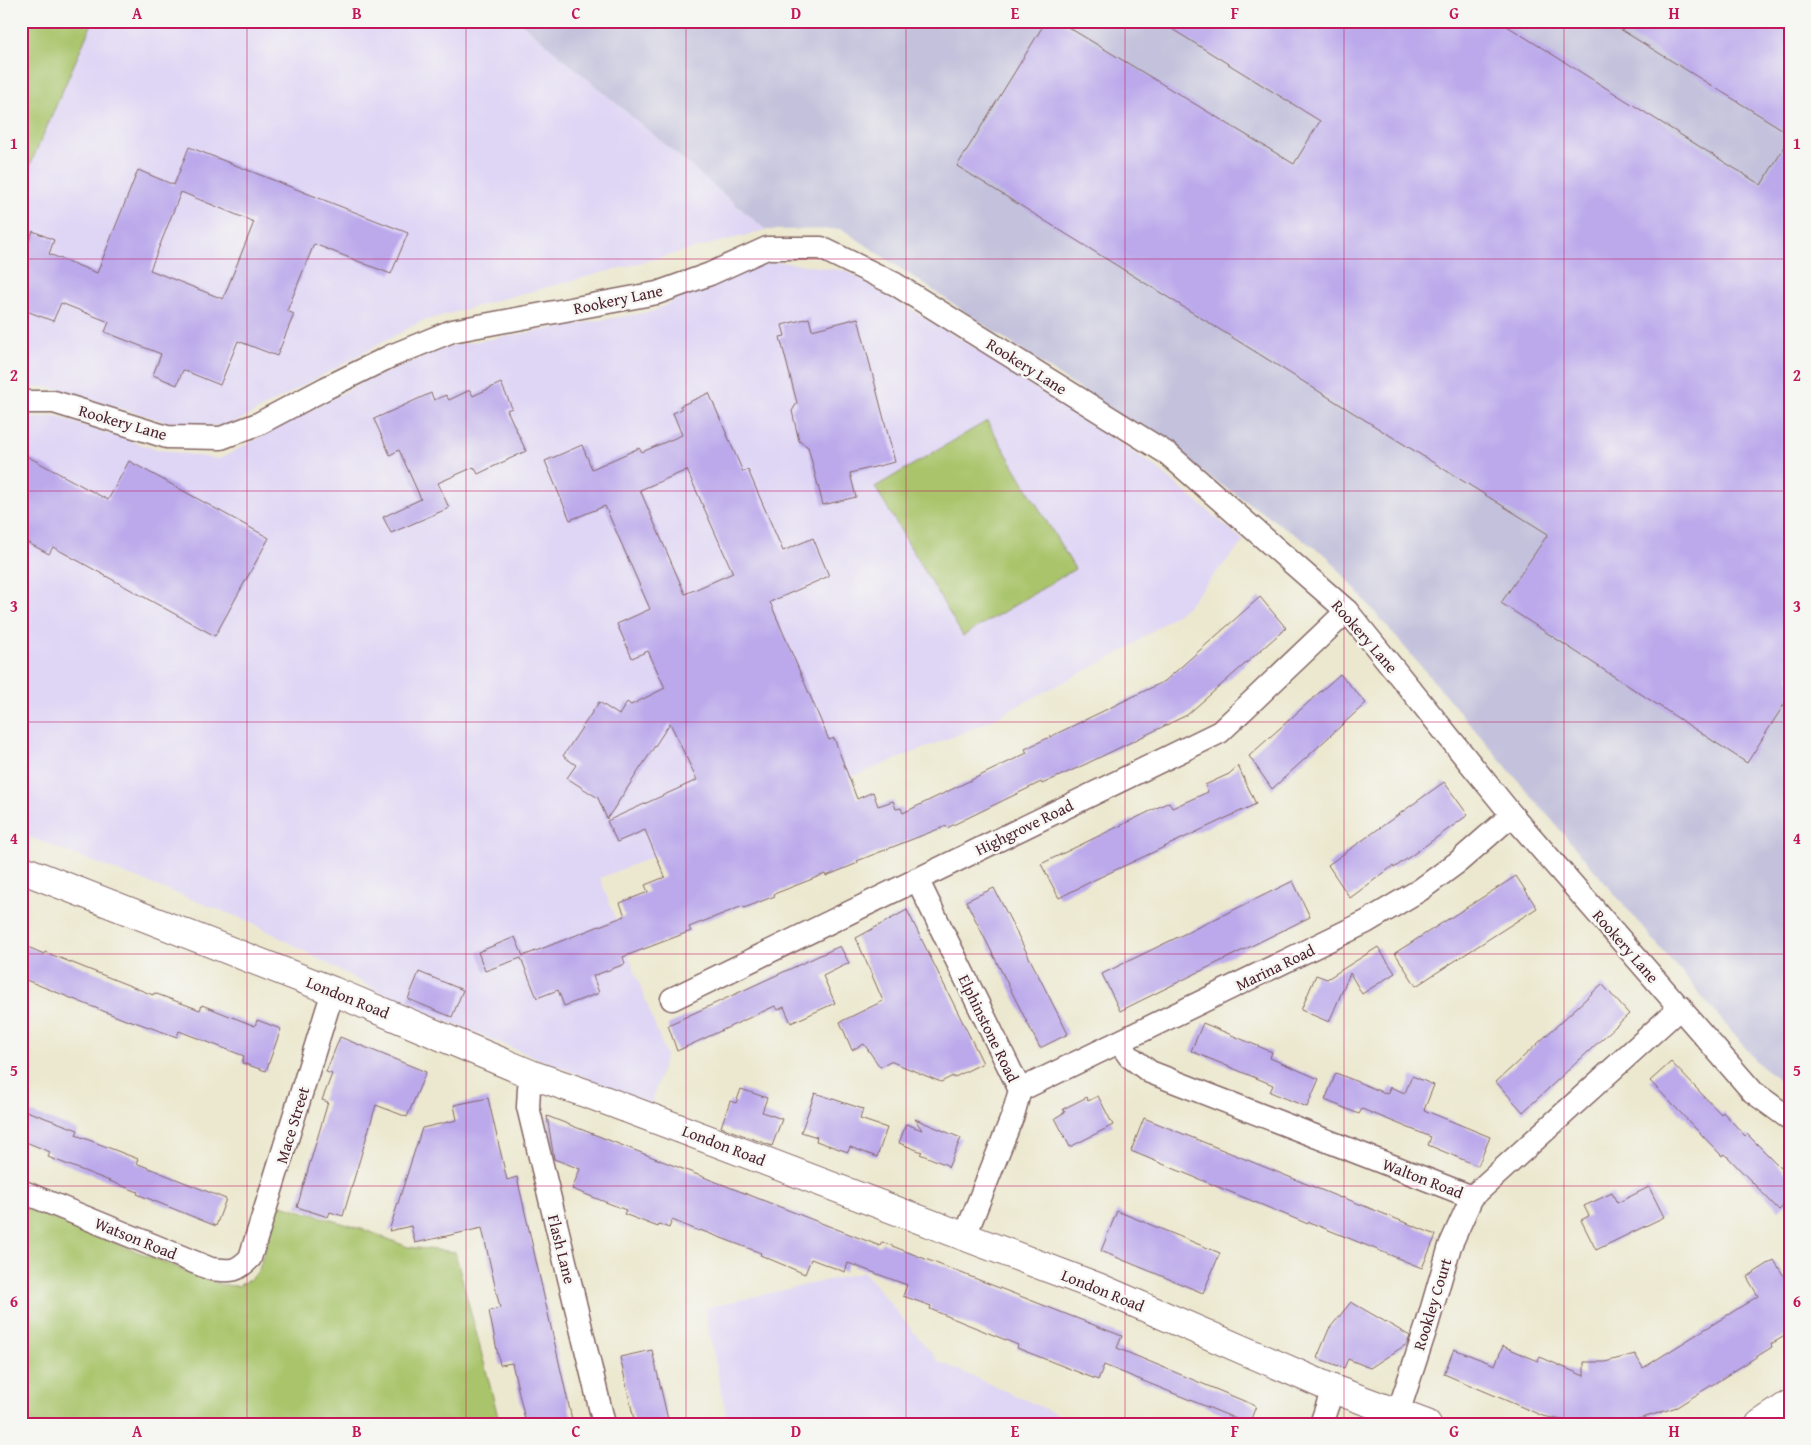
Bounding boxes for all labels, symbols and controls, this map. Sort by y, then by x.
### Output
text: A [132,1,143,25]
text: B [352,1,362,25]
text: C [571,1,581,25]
text: D [791,1,801,25]
text: E [1011,1,1020,25]
text: F [1231,1,1239,25]
text: G [1449,1,1459,25]
text: H [1668,1,1680,25]
text: 1 [10,131,18,155]
text: 1 [1793,131,1801,155]
street label: Rookery Lane [571,278,665,320]
street label: Rookery Lane [982,332,1072,400]
text: 2 [10,363,18,387]
text: 2 [1793,363,1801,387]
street label: Rookery Lane [76,398,170,446]
text: 3 [10,594,18,618]
street label: Rookery Lane [1326,594,1404,678]
text: 3 [1793,594,1801,618]
street label: Highgrove Road [971,793,1077,861]
text: 4 [10,826,18,850]
text: 4 [1793,826,1801,850]
street label: Rookery Lane [1587,904,1665,988]
street label: Marina Road [1231,937,1319,996]
street label: London Road [303,969,394,1025]
street label: Elphinstone Road [952,970,1026,1086]
text: 5 [10,1058,18,1082]
text: 5 [1793,1058,1801,1082]
street label: Mace Street [269,1083,315,1166]
street label: London Road [679,1118,770,1172]
street label: Walton Road [1379,1152,1467,1205]
street label: Watson Road [91,1211,181,1266]
street label: Flash Lane [542,1212,582,1286]
street label: Rookley Court [1407,1255,1457,1353]
street label: London Road [1058,1262,1149,1318]
text: 6 [10,1289,18,1313]
text: 6 [1793,1289,1801,1313]
text: A [132,1419,143,1443]
text: B [352,1419,362,1443]
text: C [571,1419,581,1443]
text: D [791,1419,801,1443]
text: E [1011,1419,1020,1443]
text: F [1231,1419,1239,1443]
text: G [1449,1419,1459,1443]
text: H [1668,1419,1680,1443]

